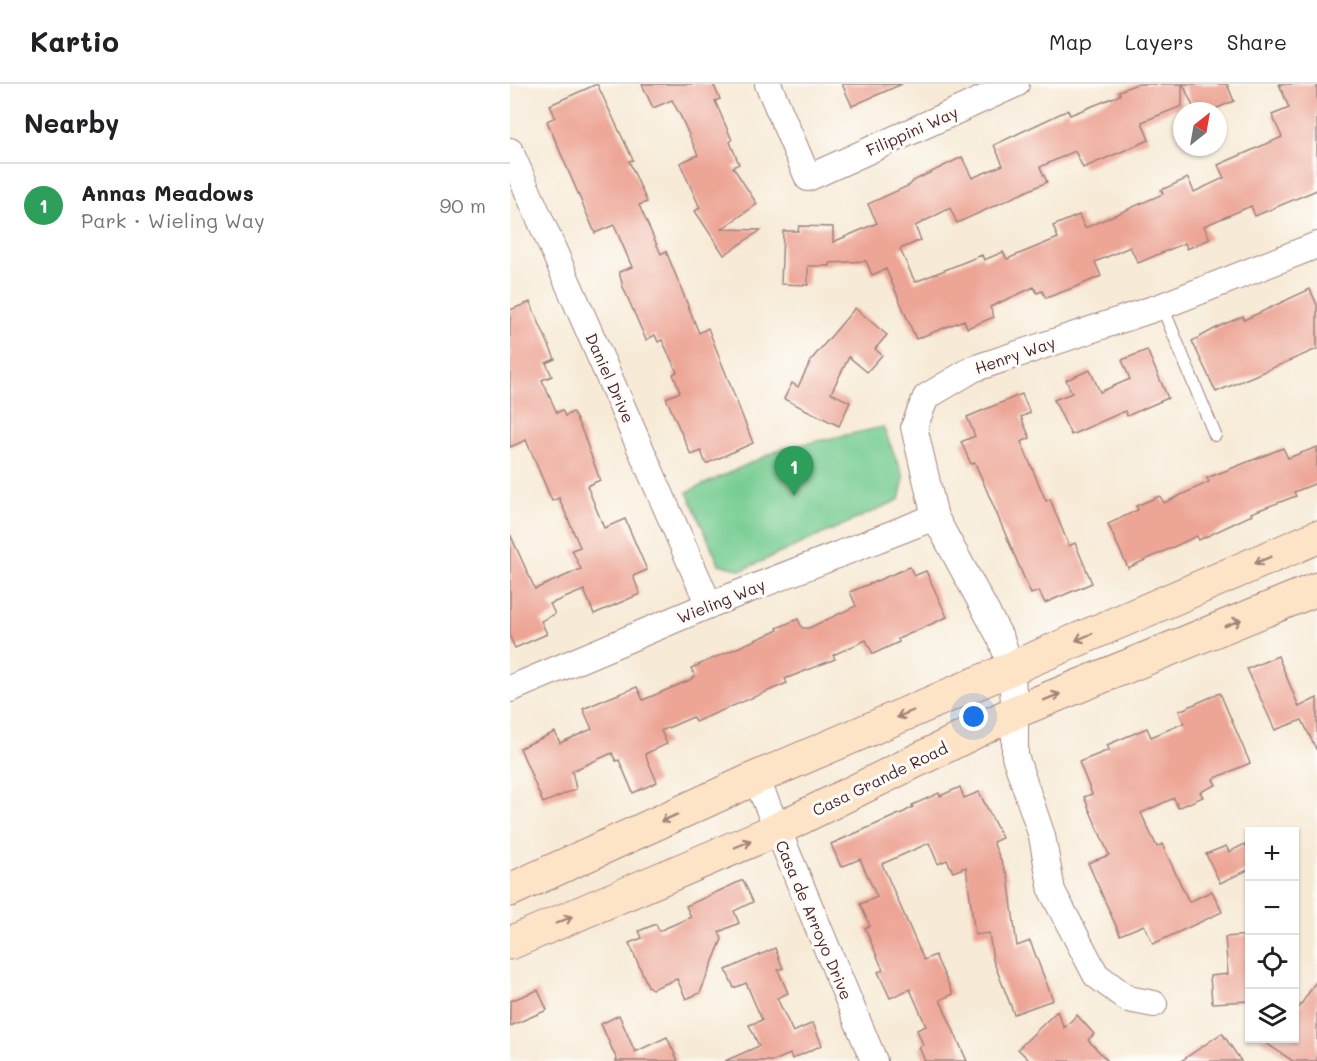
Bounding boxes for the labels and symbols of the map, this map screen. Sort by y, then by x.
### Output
street label: Filippini Way [862,101,961,160]
north arrow [1173,102,1227,156]
street label: Daniel Drive [581,330,640,426]
street label: Henry Way [972,331,1058,378]
pin: 1 [774,446,814,496]
one-way arrow [1255,555,1273,566]
street label: Wieling Way [674,573,768,628]
one-way arrow [1223,617,1241,628]
one-way arrow [1075,632,1094,643]
one-way arrow [1042,691,1061,702]
your location [959,702,988,731]
one-way arrow [896,709,915,720]
street label: Casa Grande Road [809,737,951,820]
one-way arrow [660,813,678,825]
street label: Casa de Arroyo Drive [771,837,858,1003]
one-way arrow [734,838,752,849]
one-way arrow [554,914,573,925]

